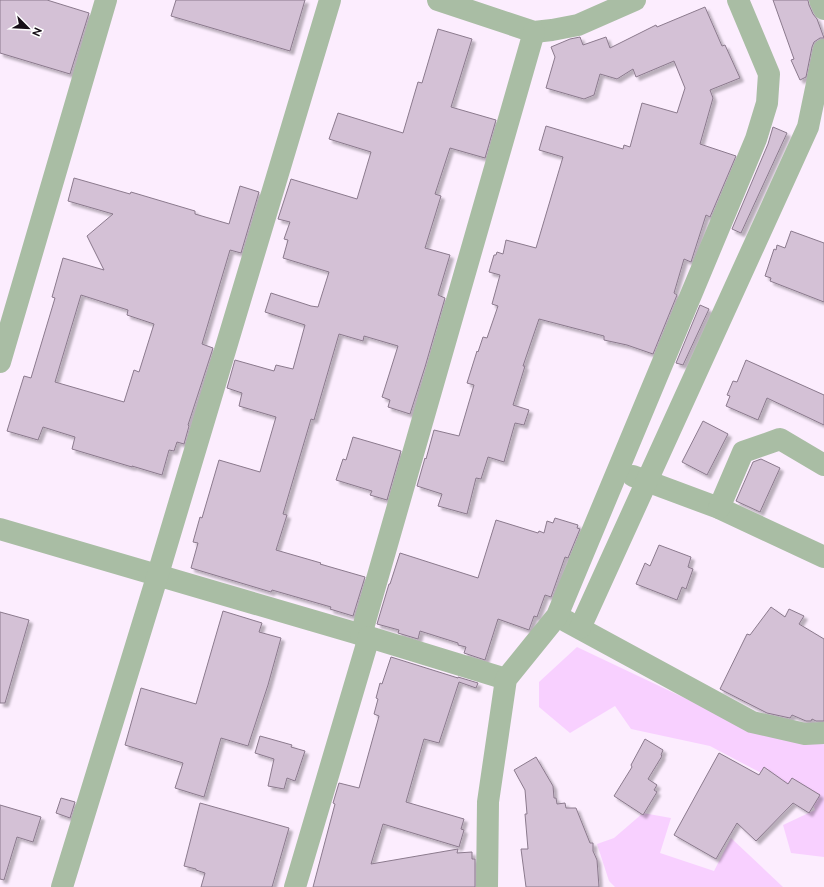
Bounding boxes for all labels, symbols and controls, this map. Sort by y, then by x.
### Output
north arrow [8,8,48,48]
text: N [29,25,44,38]

